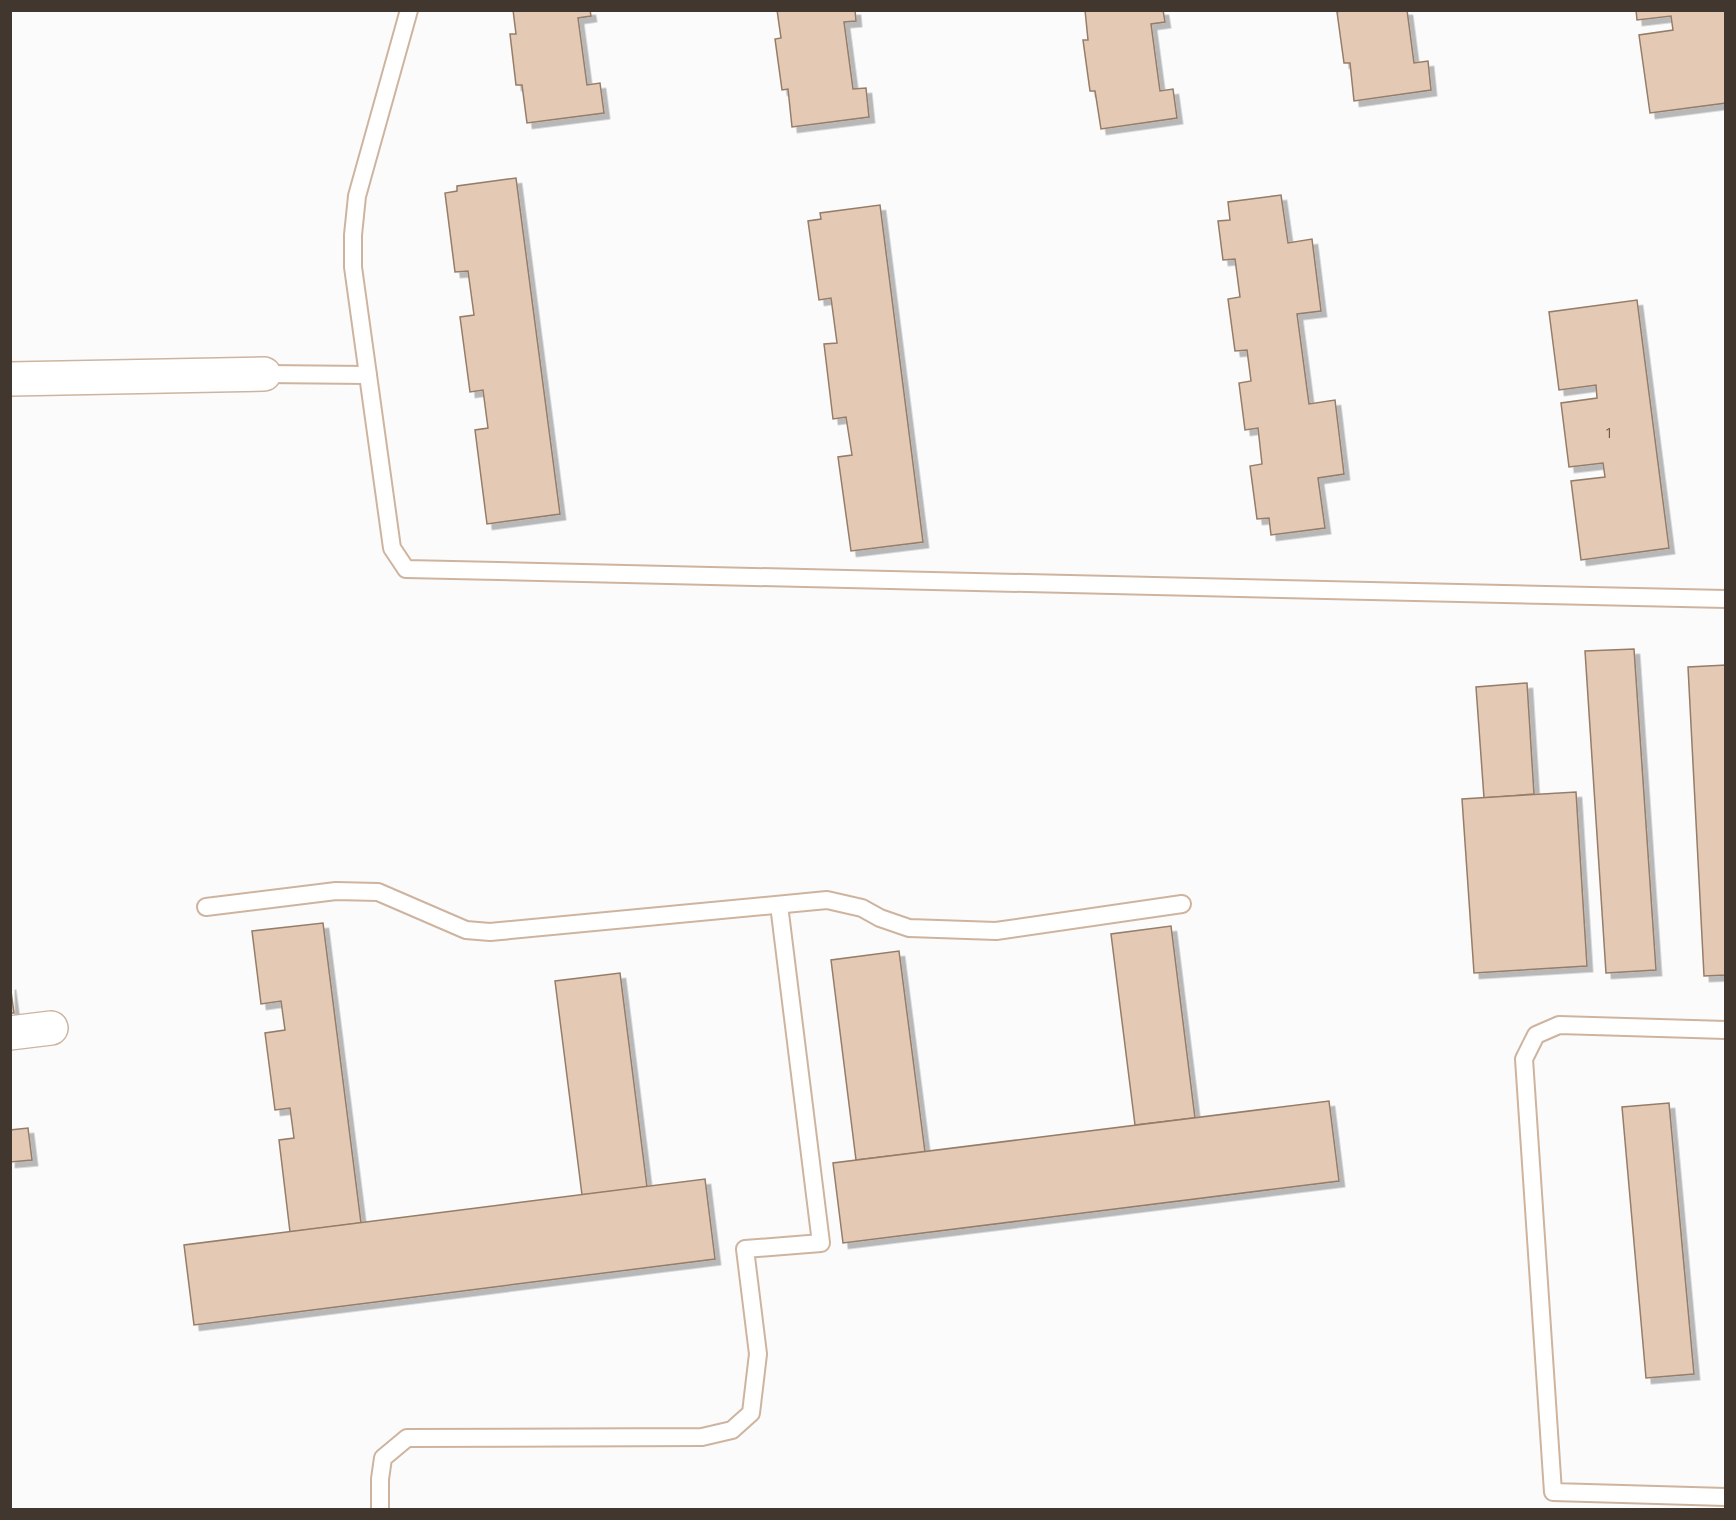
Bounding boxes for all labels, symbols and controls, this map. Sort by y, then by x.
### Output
house number: 1 [1605,422,1613,442]

